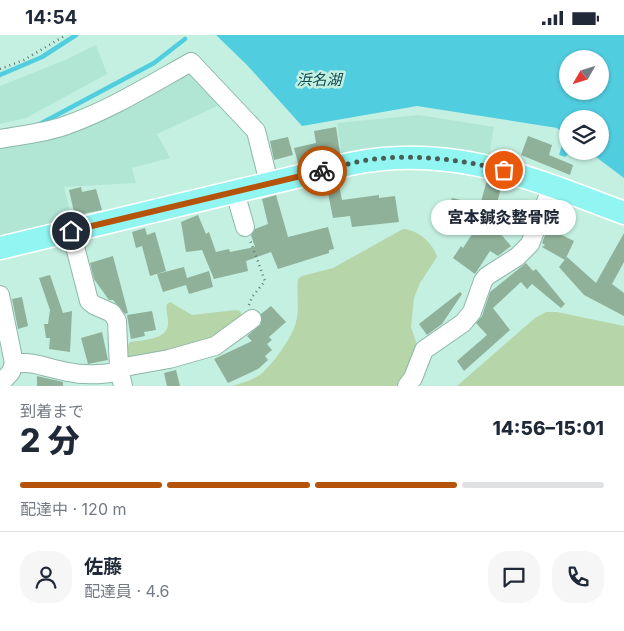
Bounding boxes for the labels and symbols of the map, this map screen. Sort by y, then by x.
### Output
north arrow [559,50,609,100]
water label: 浜名湖 [296,70,343,89]
courier [297,146,347,196]
pin [483,149,525,191]
callout: 宮本鍼灸整骨院 [432,200,576,235]
pin [50,210,92,252]

